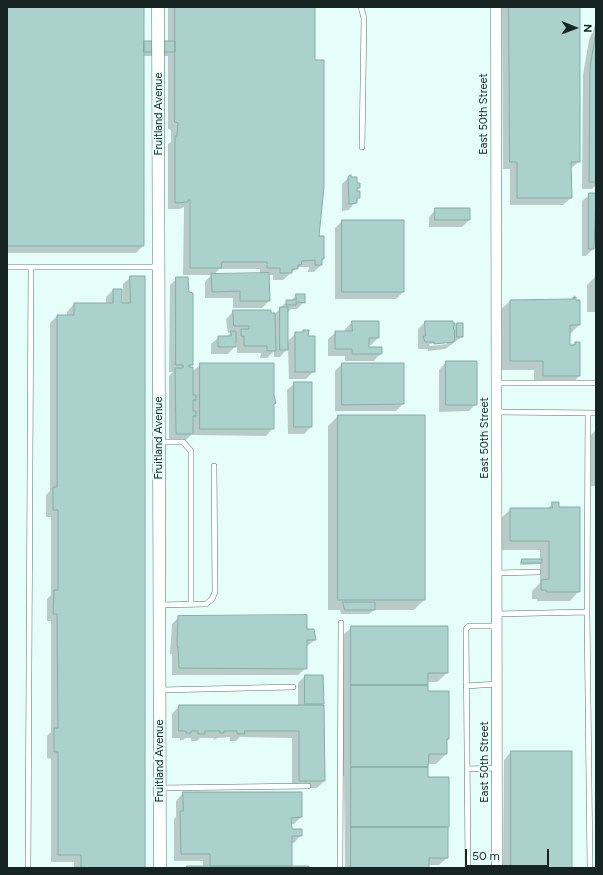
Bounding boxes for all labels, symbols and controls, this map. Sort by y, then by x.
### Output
north arrow [555,8,595,48]
text: N [581,24,594,33]
street label: Fruitland Avenue [152,73,166,155]
street label: East 50th Street [477,73,491,155]
street label: Fruitland Avenue [152,397,166,479]
street label: East 50th Street [478,397,492,479]
street label: Fruitland Avenue [153,720,167,802]
street label: East 50th Street [478,721,492,803]
scale bar [467,841,551,867]
text: 50 m [472,849,500,863]

